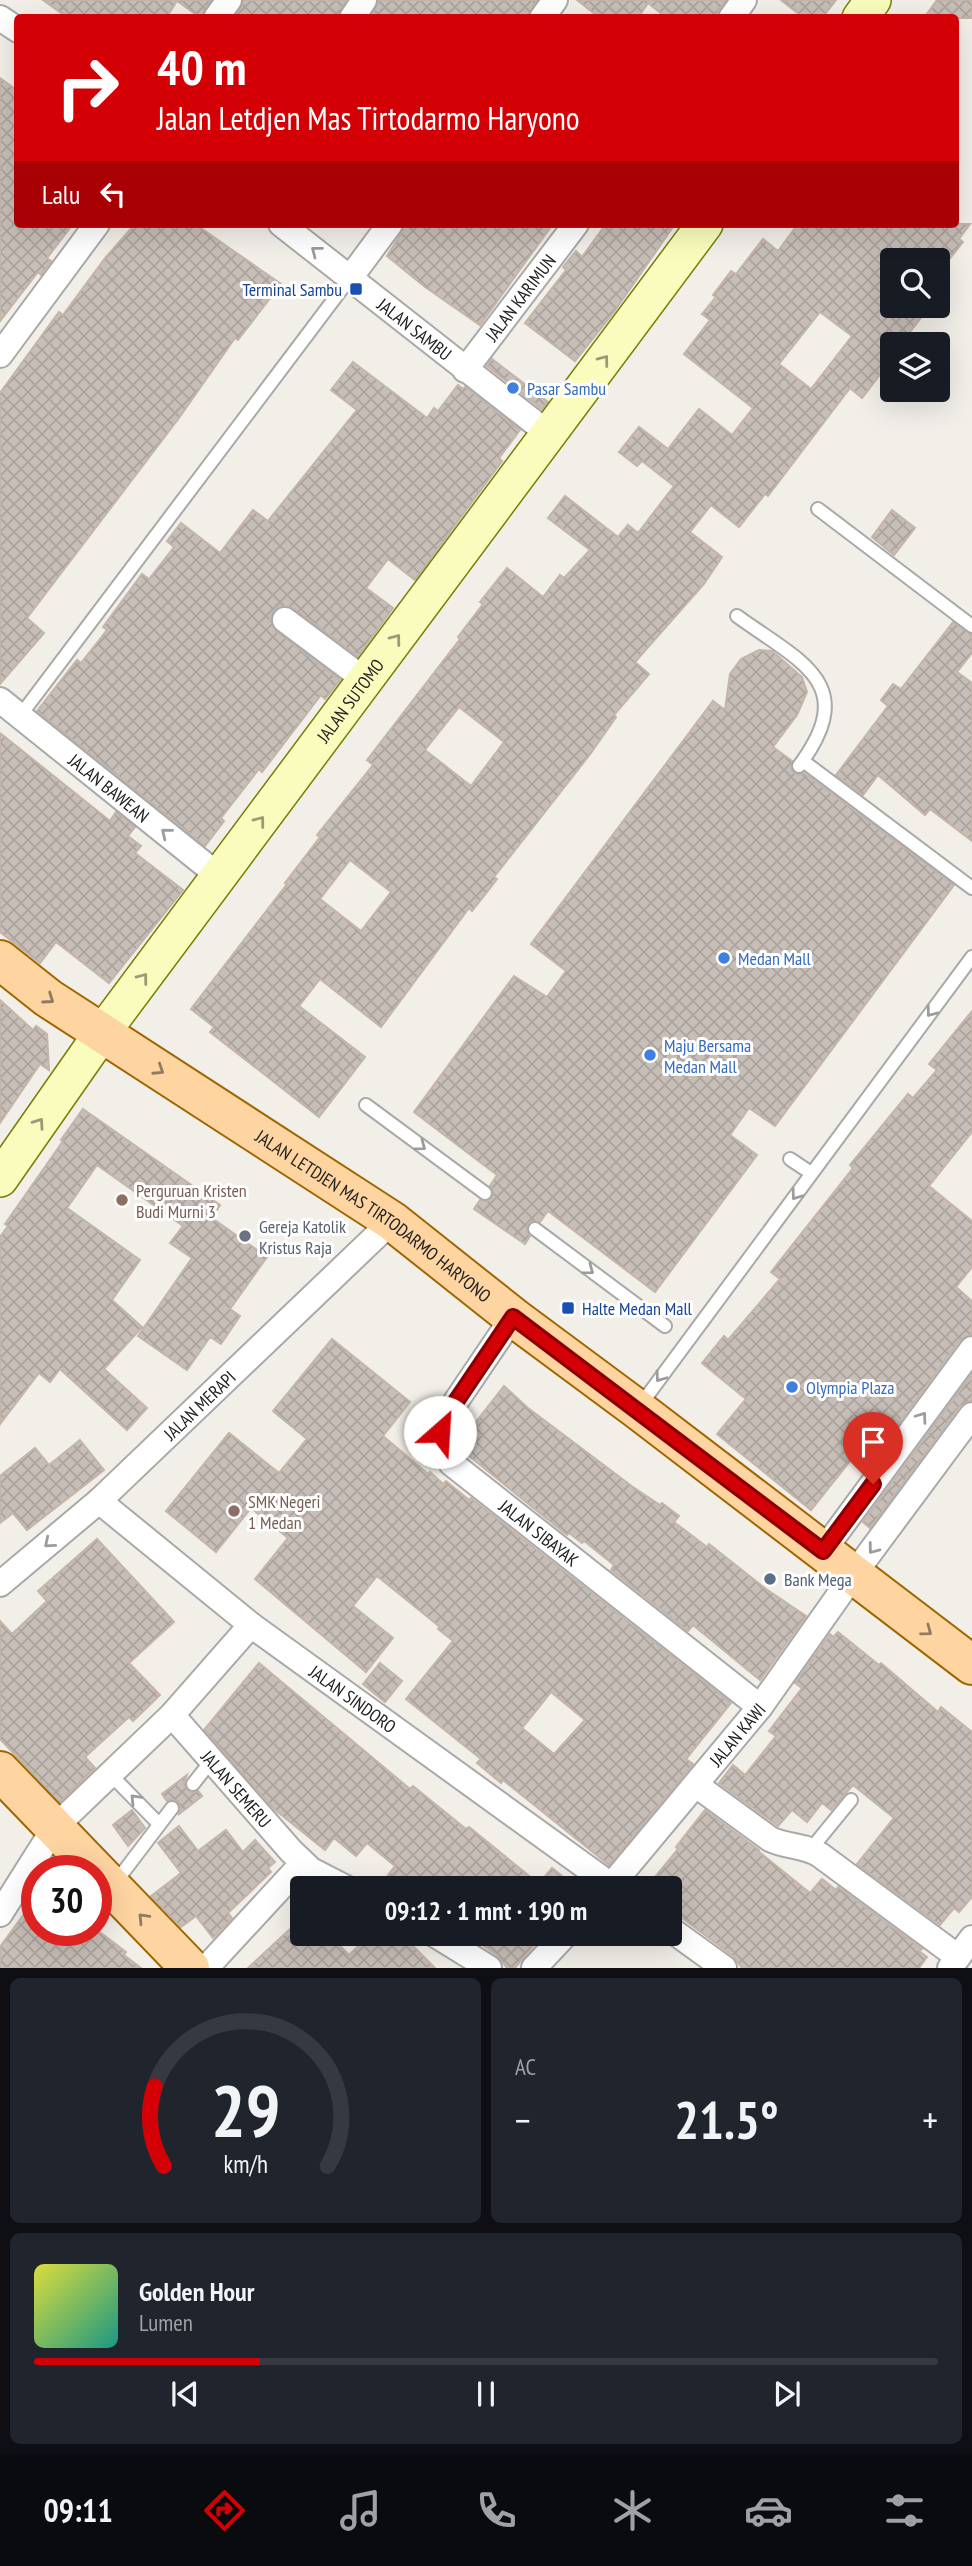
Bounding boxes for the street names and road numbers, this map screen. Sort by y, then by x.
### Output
street label: JALAN KARIMUN [479,250,560,346]
street label: JALAN SAMBU [372,292,457,365]
street label: JALAN SUTOMO [311,654,389,747]
street label: JALAN BAWEAN [63,748,154,827]
street label: JALAN LETDJEN MAS TIRTODARMO HARYONO [251,1124,496,1307]
street label: JALAN MERAPI [158,1365,240,1445]
street label: JALAN SIBAYAK [494,1493,584,1571]
street label: JALAN SINDORO [304,1659,401,1738]
street label: JALAN KAWI [704,1698,770,1771]
street label: JALAN SEMERU [196,1745,277,1832]

